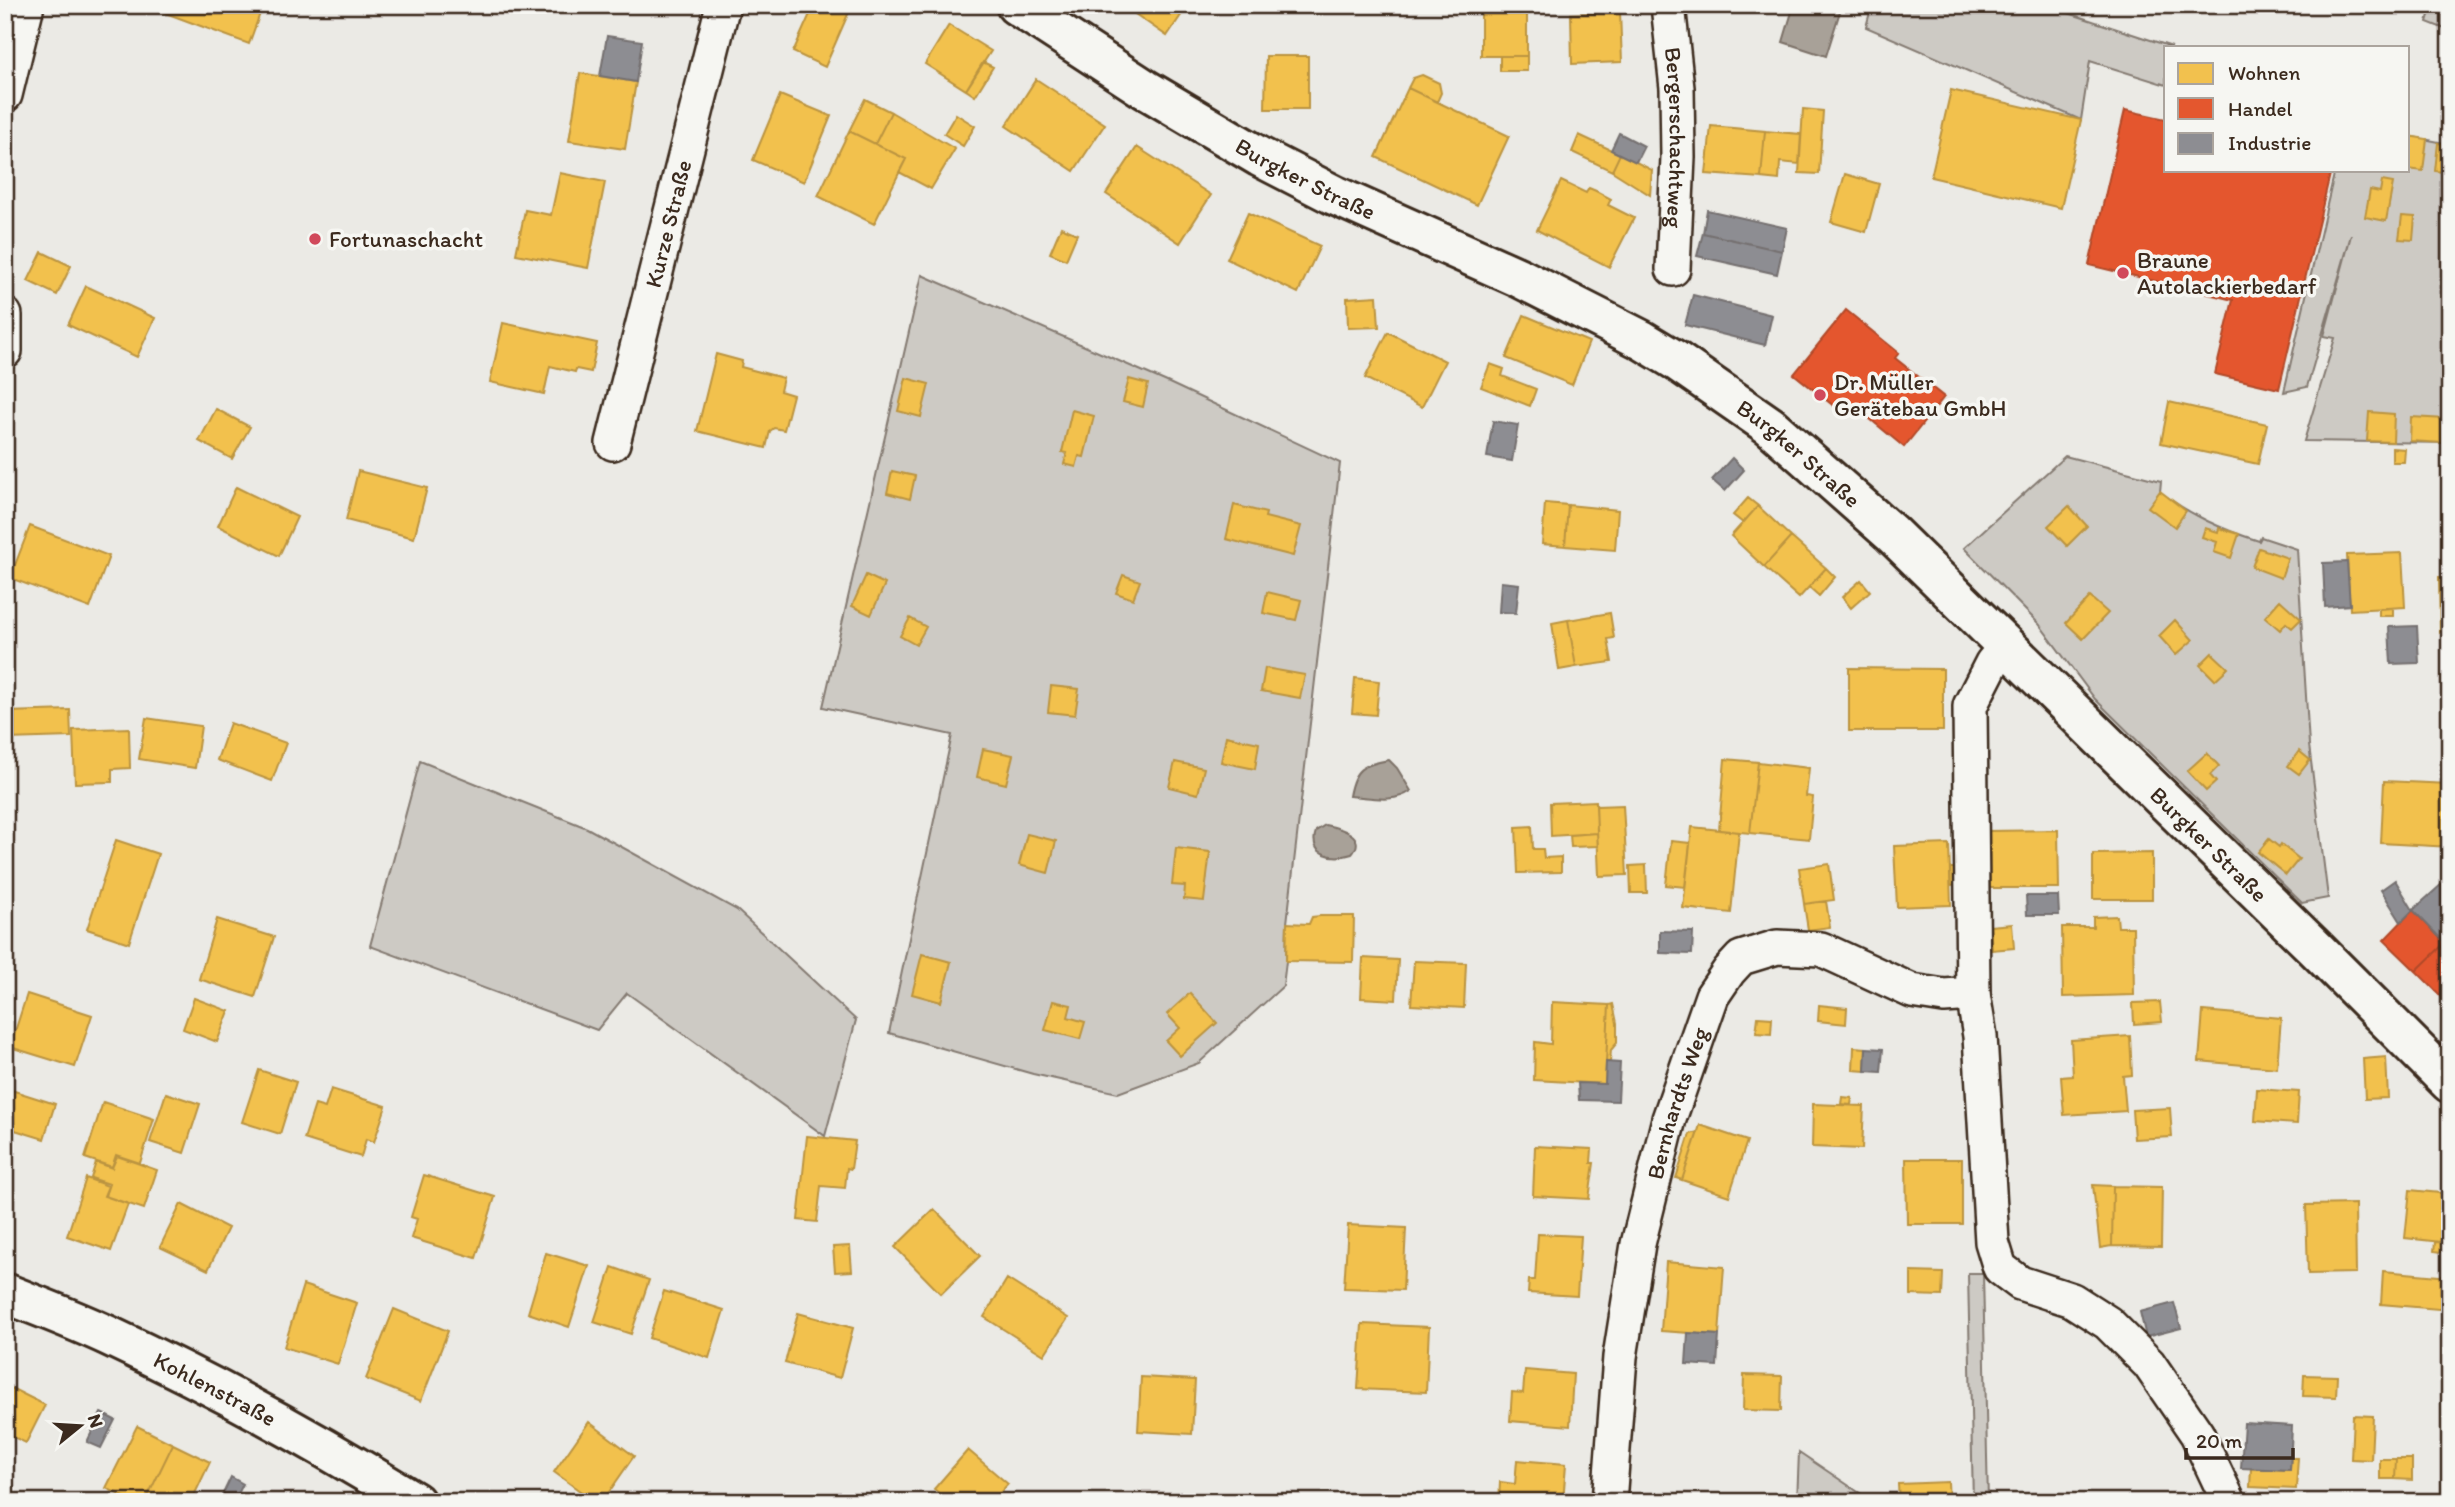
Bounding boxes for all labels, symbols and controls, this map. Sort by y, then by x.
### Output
street label: Bergerschachtweg [1659,46,1692,229]
legend [2164,46,2410,172]
text: Wohnen [2228,60,2300,85]
text: Handel [2228,96,2293,121]
text: Industrie [2228,130,2311,155]
street label: Burgker Straße [1230,132,1380,226]
street label: Kurze Straße [639,157,698,291]
place label: Fortunaschacht [329,225,484,253]
marker: Fortunaschacht [307,231,323,247]
place label: Braune Autolackierbedarf [2137,246,2317,300]
marker: Braune Autolackierbedarf [2115,265,2131,281]
place label: Dr. Müller Gerätebau GmbH [1834,368,2006,422]
marker: Dr. Müller Gerätebau GmbH [1812,387,1828,403]
street label: Burgker Straße [1731,393,1866,513]
street label: Burgker Straße [2144,781,2274,908]
street label: Bernhardts Weg [1641,1023,1714,1182]
street label: Kohlenstraße [149,1346,281,1432]
north arrow [46,1392,116,1462]
text: N [83,1411,109,1431]
scale bar [2186,1416,2292,1460]
text: 20 m [2196,1428,2243,1453]

